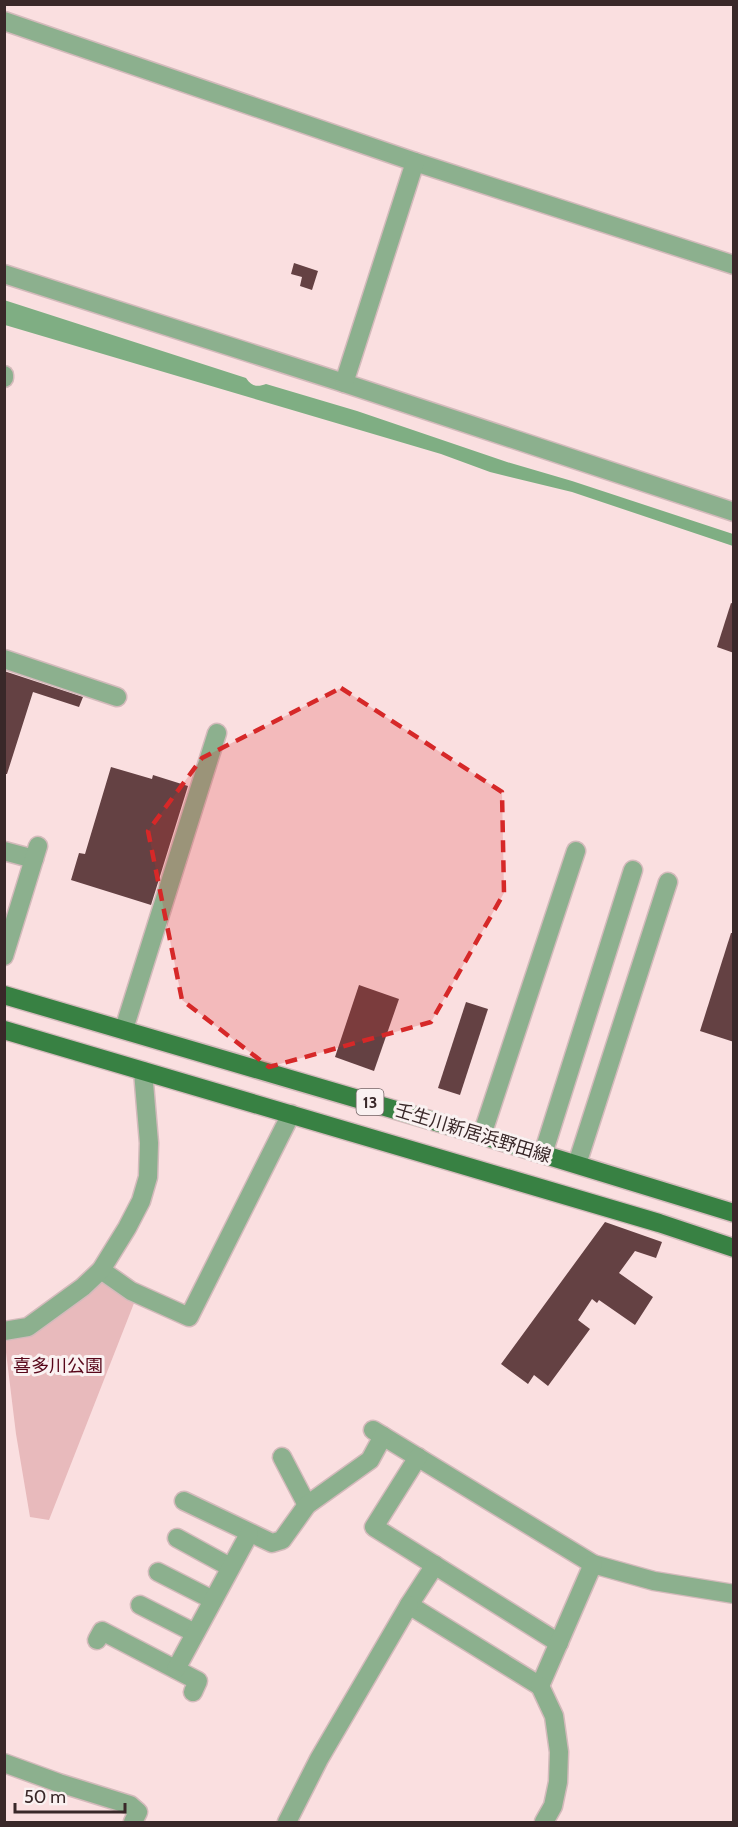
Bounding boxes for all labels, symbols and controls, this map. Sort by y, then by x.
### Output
road number: 13 [356,1089,384,1115]
street label: 壬生川新居浜野田線 [392,1099,554,1167]
park label: 喜多川公園 [13,1355,103,1377]
scale bar [15,1776,124,1814]
text: 50 m [24,1786,66,1808]

